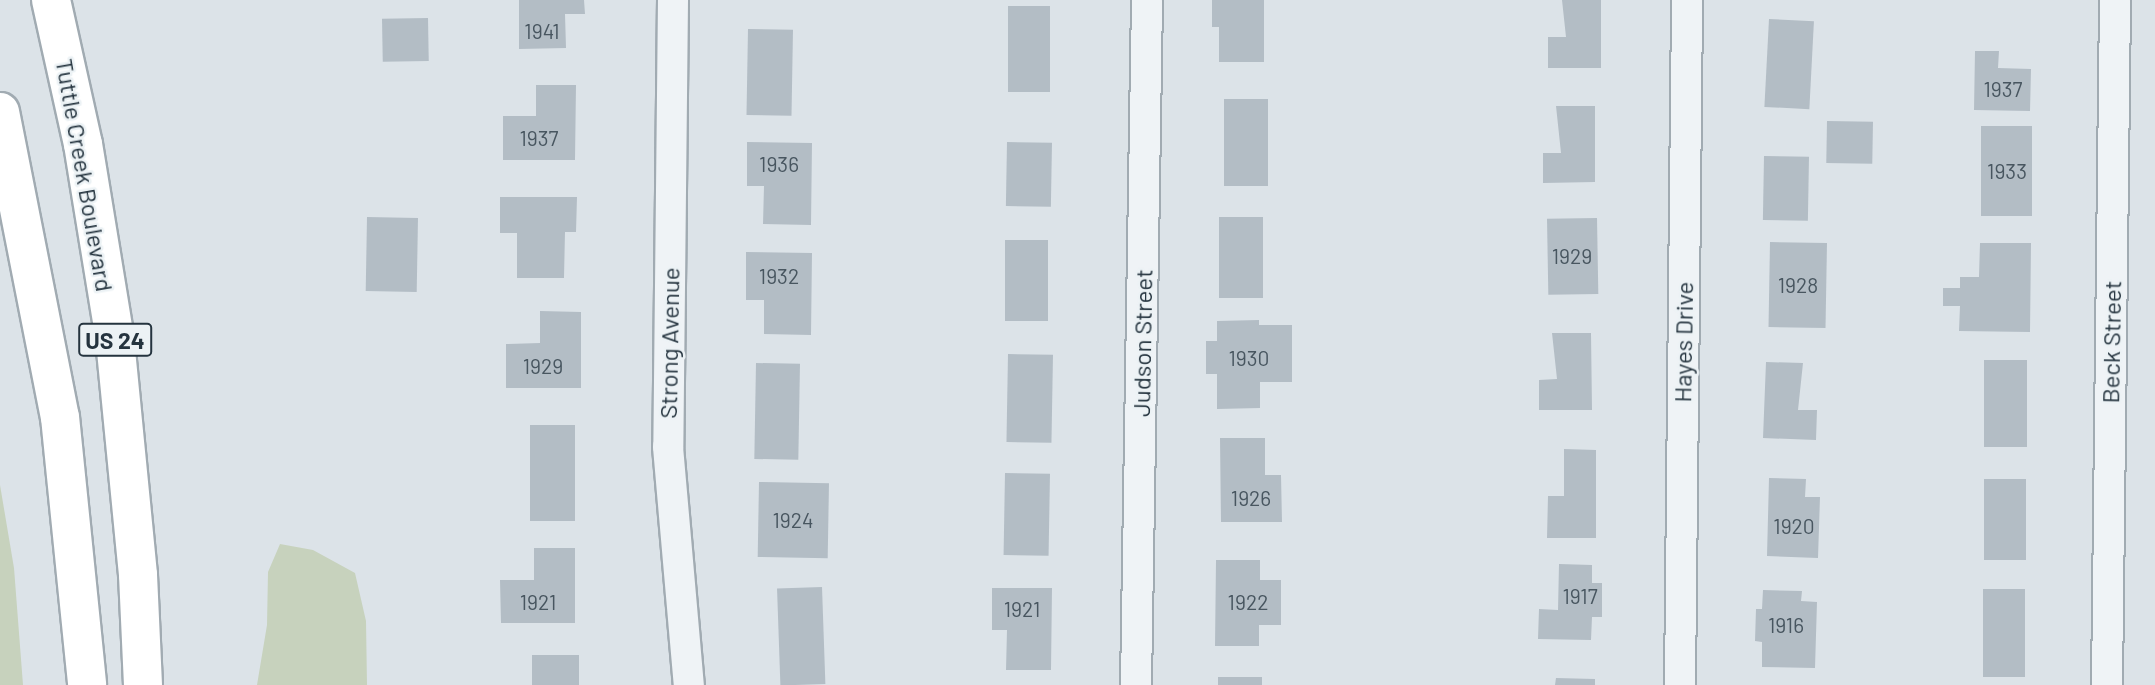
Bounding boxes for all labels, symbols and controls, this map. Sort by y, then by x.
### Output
house number: 1941 [524,18,560,44]
street label: Tuttle Creek Boulevard [50,56,120,294]
house number: 1937 [1983,76,2023,102]
house number: 1937 [519,125,559,151]
house number: 1936 [759,151,799,177]
house number: 1933 [1987,158,2027,184]
house number: 1929 [1552,243,1592,269]
house number: 1932 [759,263,799,289]
street label: Strong Avenue [653,267,685,419]
street label: Judson Street [1126,269,1158,417]
house number: 1928 [1778,272,1818,298]
street label: Beck Street [2096,280,2126,404]
street label: Hayes Drive [1668,281,1698,403]
road number: US 24 [76,320,154,360]
house number: 1930 [1229,345,1269,371]
house number: 1929 [523,353,563,379]
house number: 1926 [1231,485,1271,511]
house number: 1924 [772,507,814,533]
house number: 1920 [1773,513,1815,539]
house number: 1917 [1562,583,1598,609]
house number: 1921 [520,589,556,615]
house number: 1922 [1228,589,1268,615]
house number: 1921 [1004,596,1040,622]
house number: 1916 [1768,612,1804,638]

